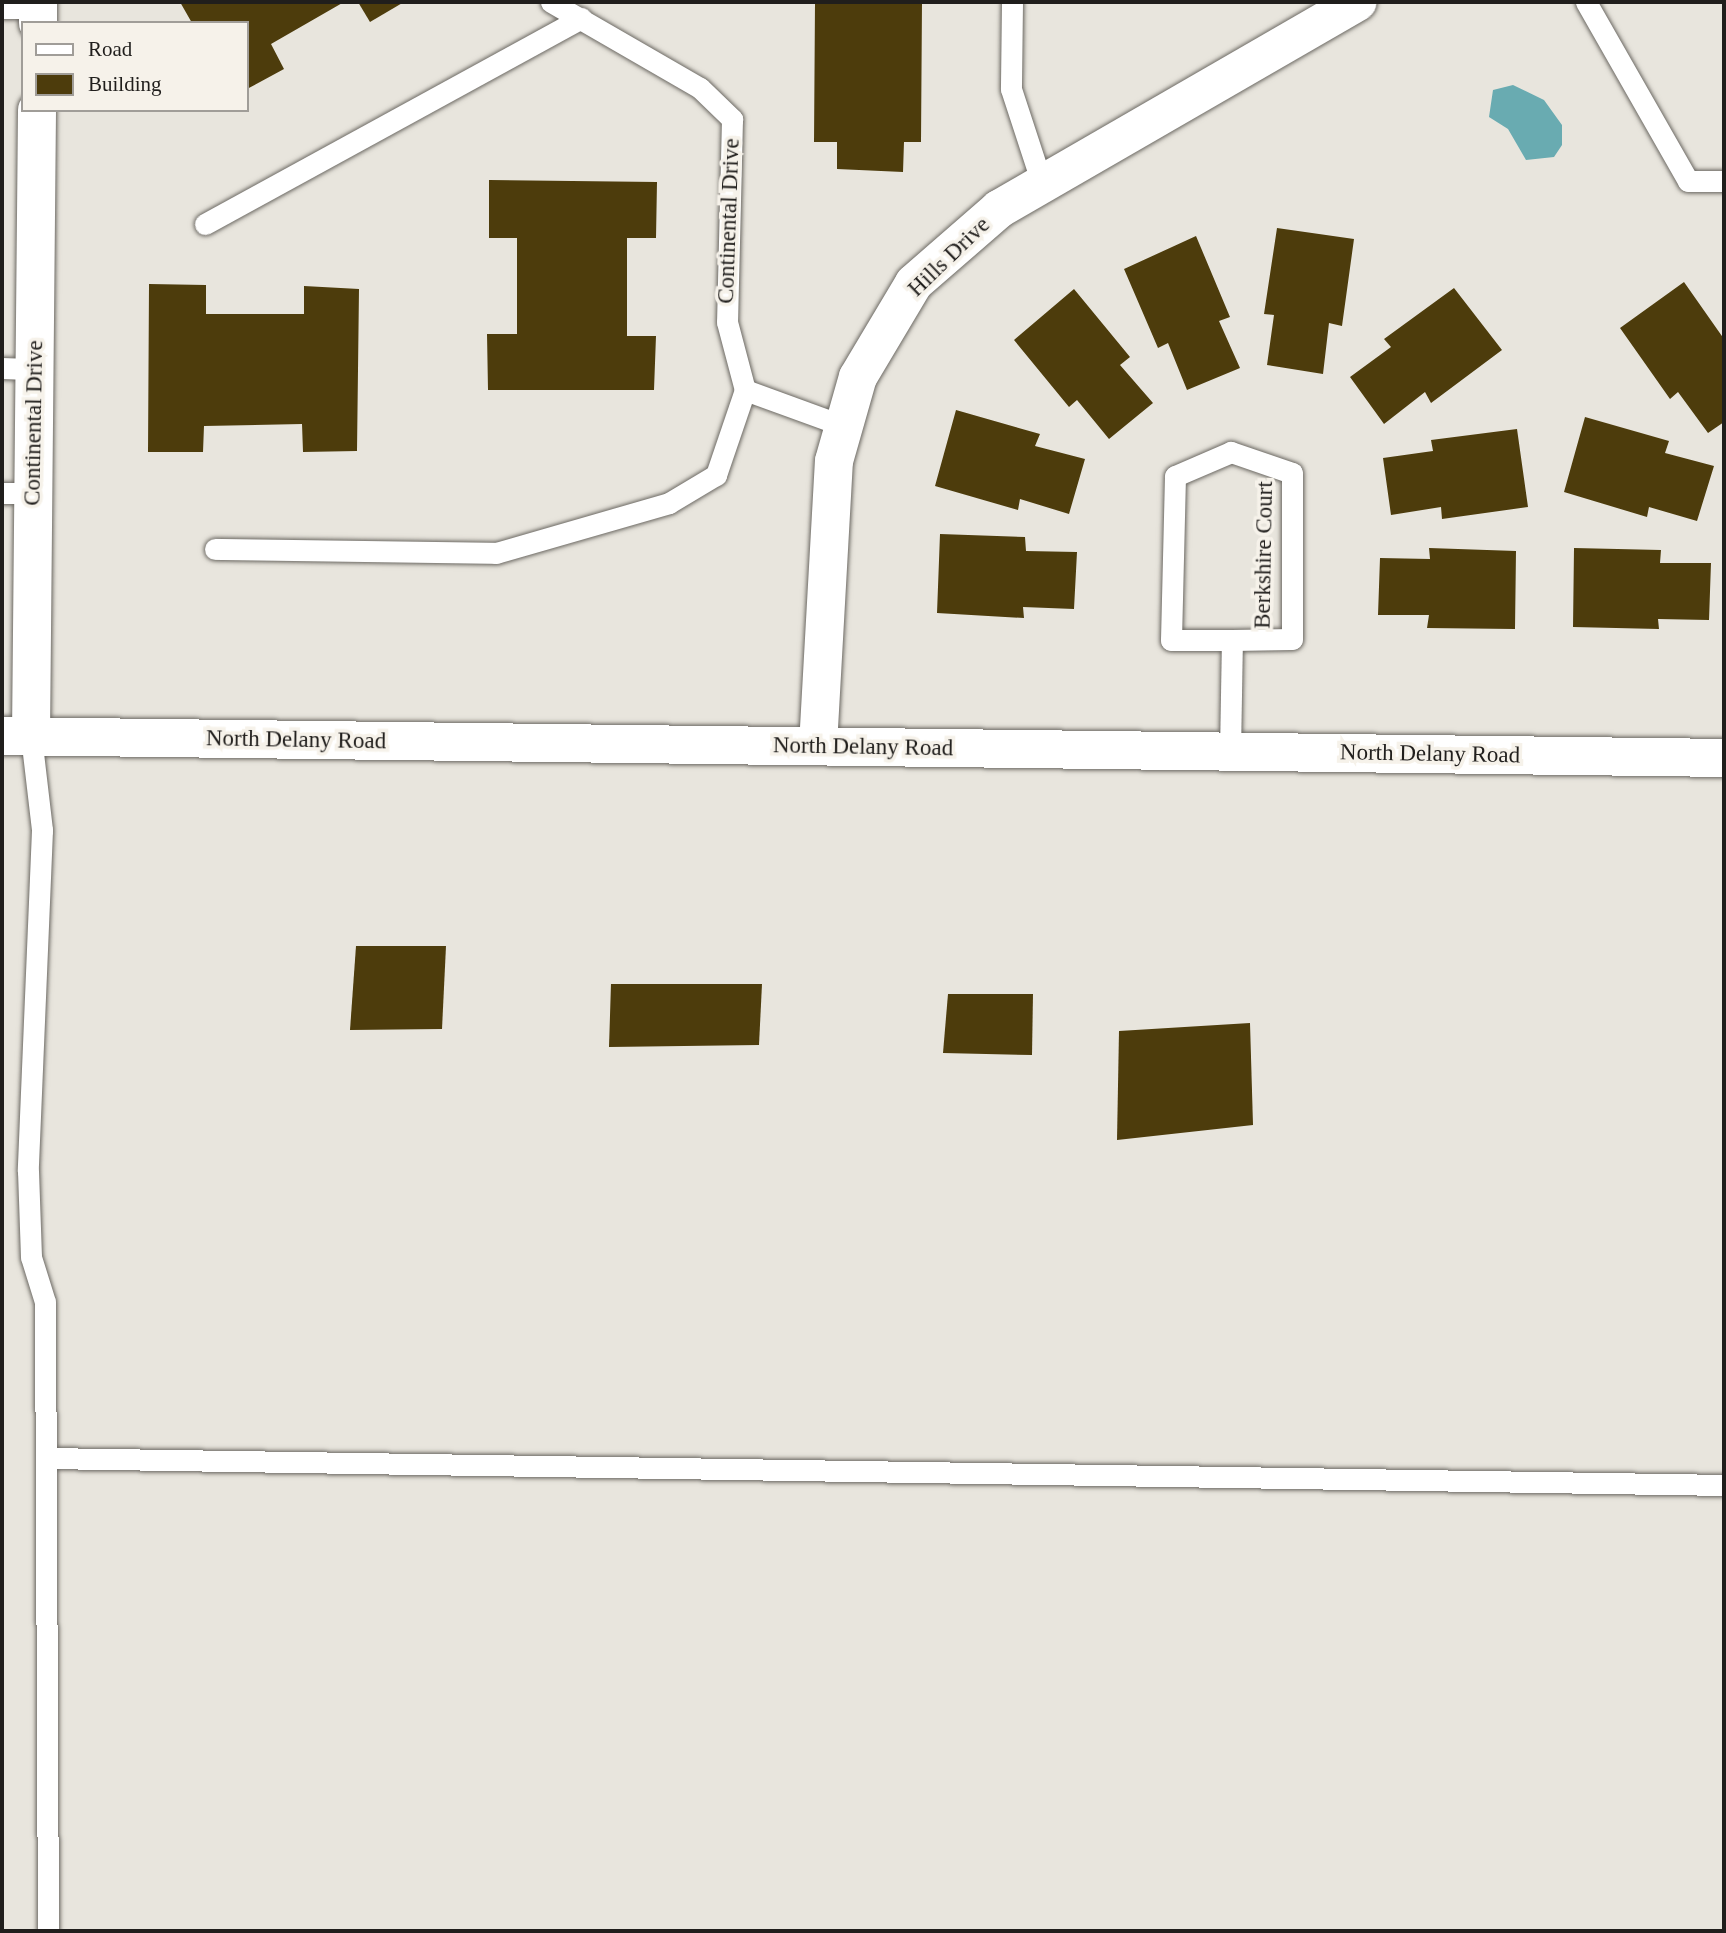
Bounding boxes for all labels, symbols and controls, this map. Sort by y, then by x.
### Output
legend [21,21,248,112]
text: Road [88,37,132,61]
text: Building [88,72,162,96]
street label: Continental Drive [712,138,746,304]
street label: Hills Drive [902,211,996,303]
street label: Continental Drive [19,340,49,506]
street label: Berkshire Court [1249,481,1279,629]
street label: North Delany Road [206,725,386,755]
street label: North Delany Road [773,732,953,762]
street label: North Delany Road [1340,739,1520,769]

